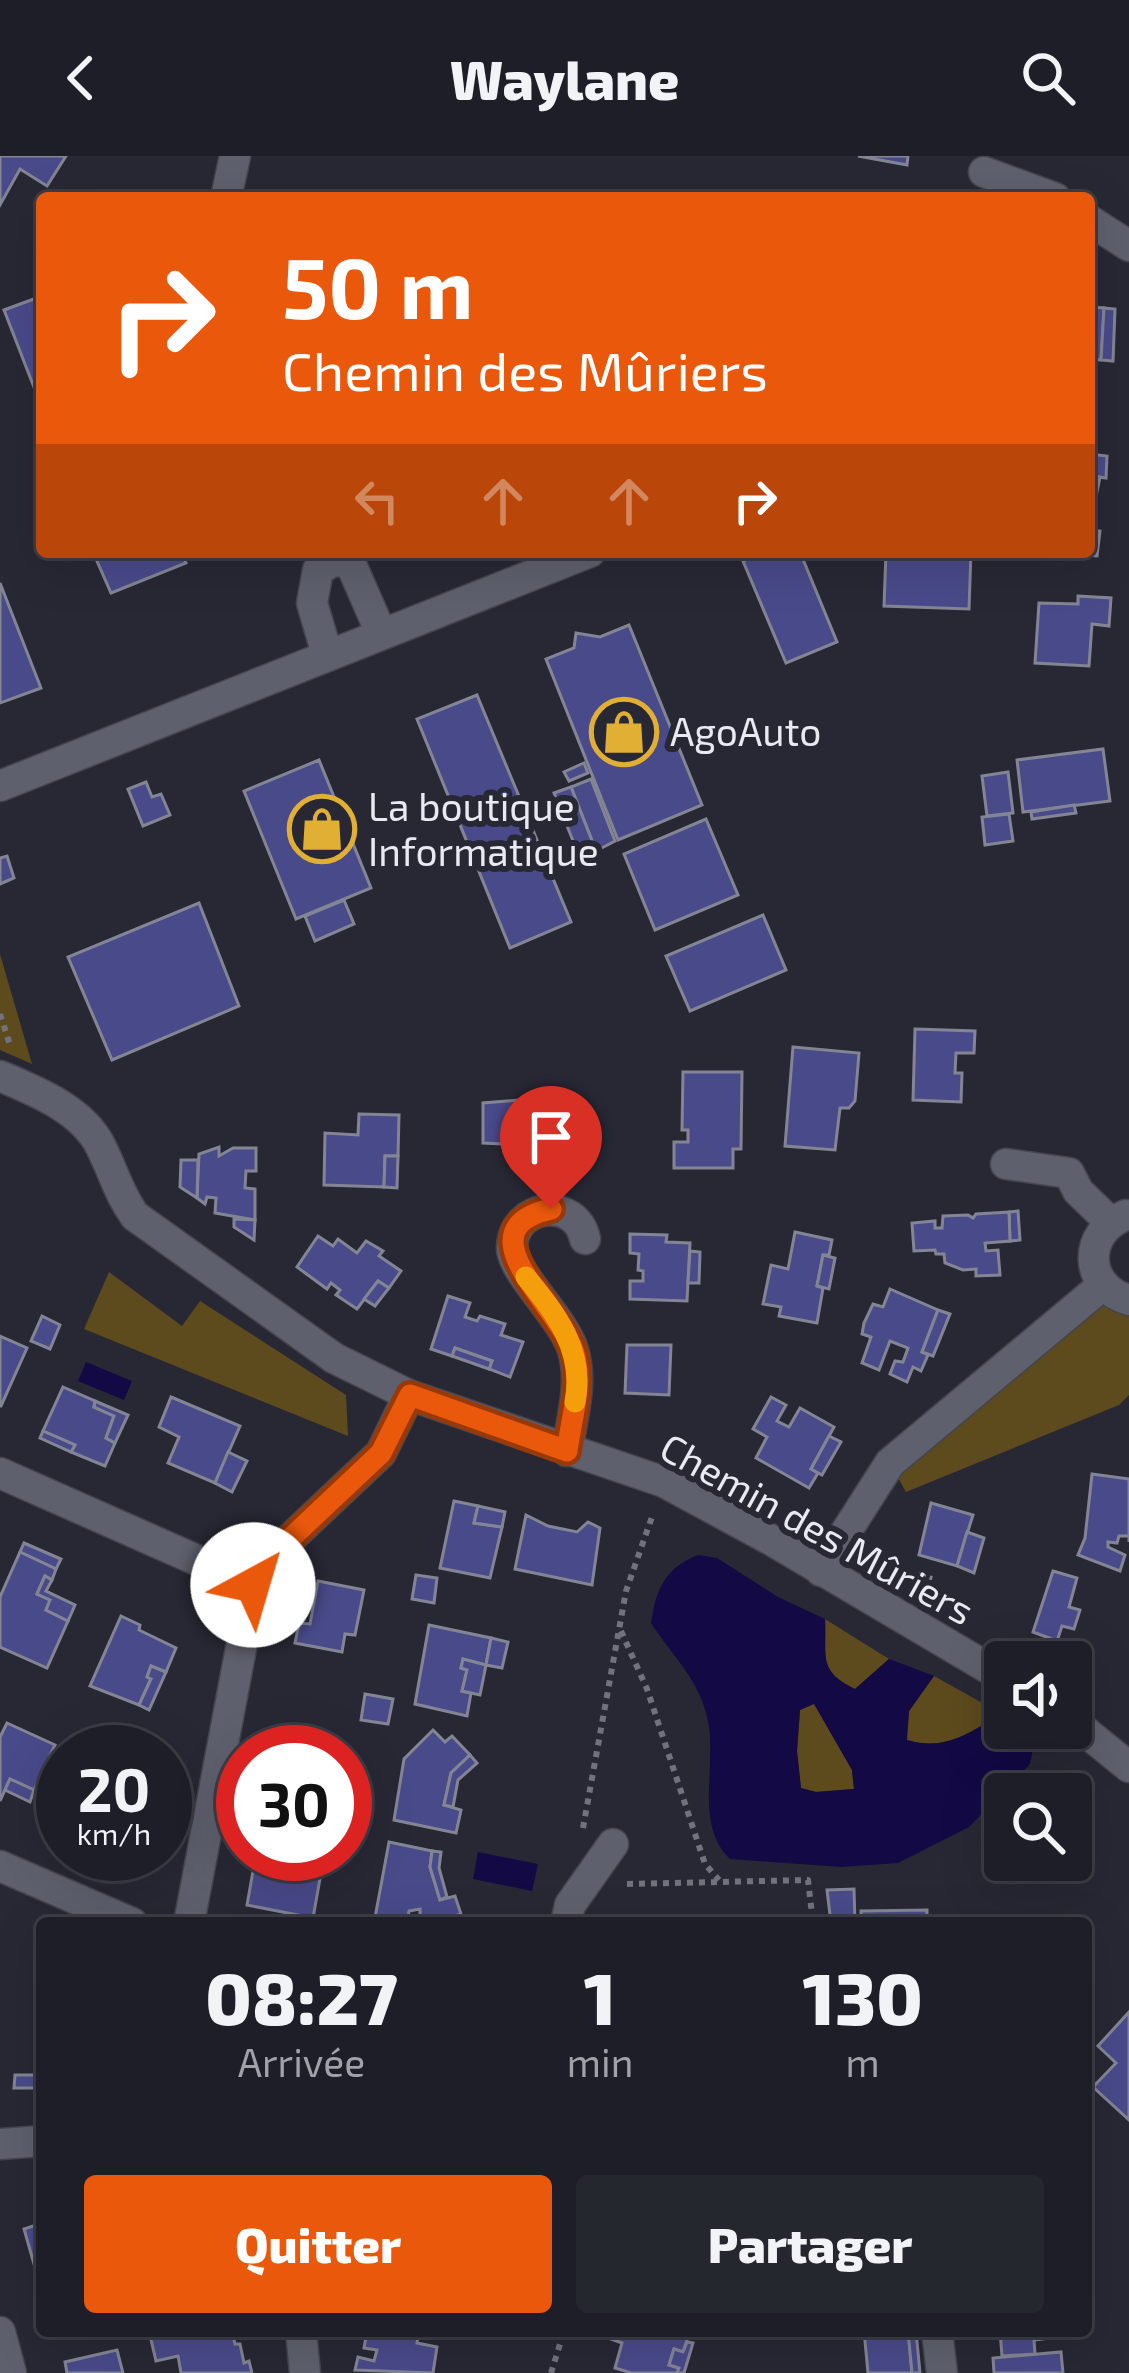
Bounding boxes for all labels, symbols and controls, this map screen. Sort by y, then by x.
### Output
icon: back [48,45,114,111]
icon: search [1015,45,1081,111]
text: Waylane [450,46,679,111]
text: 50 m [282,235,474,336]
icon: right [84,240,240,396]
text: Chemin des Mûriers [282,337,768,402]
icon: left [344,468,410,534]
icon: ahead [470,468,536,534]
icon: ahead [596,468,662,534]
icon: right [722,468,788,534]
shop icon: AgoAuto [589,697,659,767]
place label: AgoAuto [670,707,822,754]
place label: La boutique Informatique [368,782,599,874]
shop icon: La boutique Informatique [287,794,357,864]
pin [500,1086,602,1209]
icon: arrive [518,1104,584,1170]
street label: Chemin des Mûriers [653,1422,983,1633]
position arrow [190,1522,316,1648]
map controls [984,1641,1092,1881]
button: sound [984,1641,1092,1749]
speed limit sign: 30 [216,1725,372,1881]
text: 20 [78,1752,150,1824]
button: search [984,1773,1092,1881]
text: km/h [77,1815,151,1851]
text: 08:27 [205,1953,398,2039]
text: 1 [584,1953,616,2039]
text: 130 [803,1953,923,2039]
text: Arrivée [238,2038,365,2085]
text: min [567,2038,633,2085]
text: m [846,2038,880,2085]
button: Quitter [84,2175,552,2313]
button: Partager [576,2175,1044,2313]

